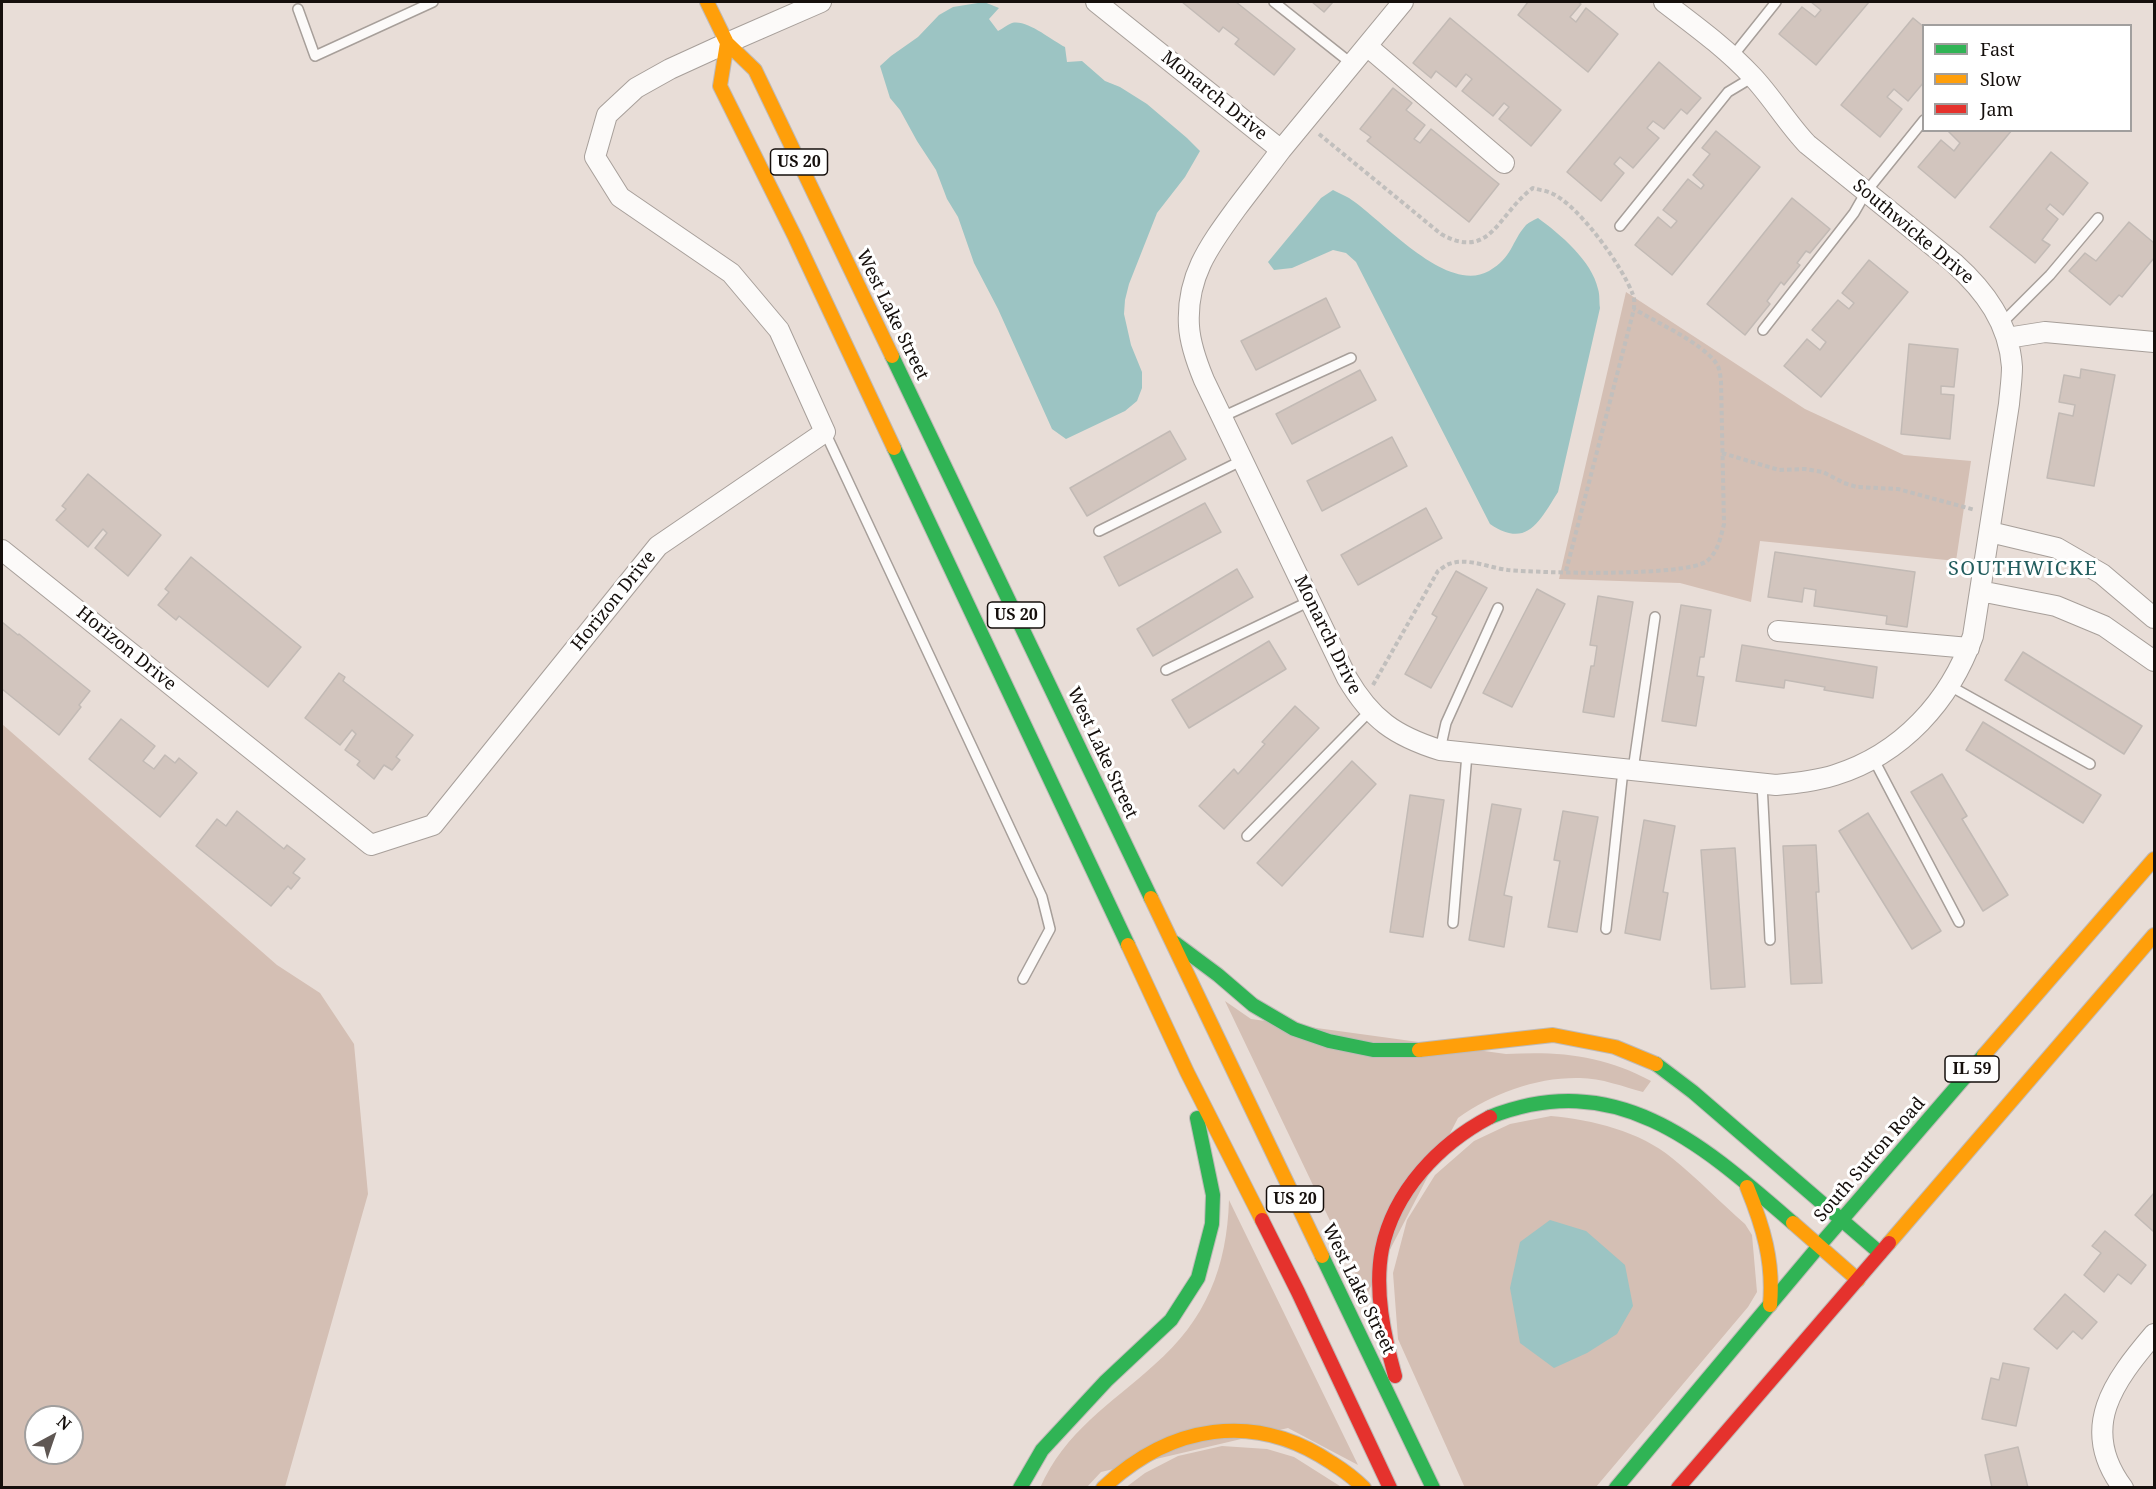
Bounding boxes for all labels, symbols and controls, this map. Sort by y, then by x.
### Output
legend [1922,24,2132,132]
text: Fast [1980,37,2015,61]
street label: Monarch Drive [1157,47,1271,145]
text: Slow [1980,67,2021,91]
text: Jam [1980,97,2014,121]
road number: US 20 [770,149,828,175]
street label: Southwicke Drive [1848,175,1978,289]
street label: West Lake Street [851,246,933,384]
street label: Horizon Drive [567,547,661,655]
district label: SOUTHWICKE [1948,557,2098,581]
street label: Monarch Drive [1289,572,1365,698]
street label: Horizon Drive [72,602,180,696]
road number: US 20 [988,602,1044,628]
street label: West Lake Street [1062,684,1142,822]
road number: IL 59 [1945,1056,1999,1082]
street label: South Sutton Road [1810,1093,1930,1227]
road number: US 20 [1266,1186,1324,1212]
street label: West Lake Street [1317,1220,1399,1358]
north arrow [24,1405,84,1465]
text: N [52,1410,76,1435]

